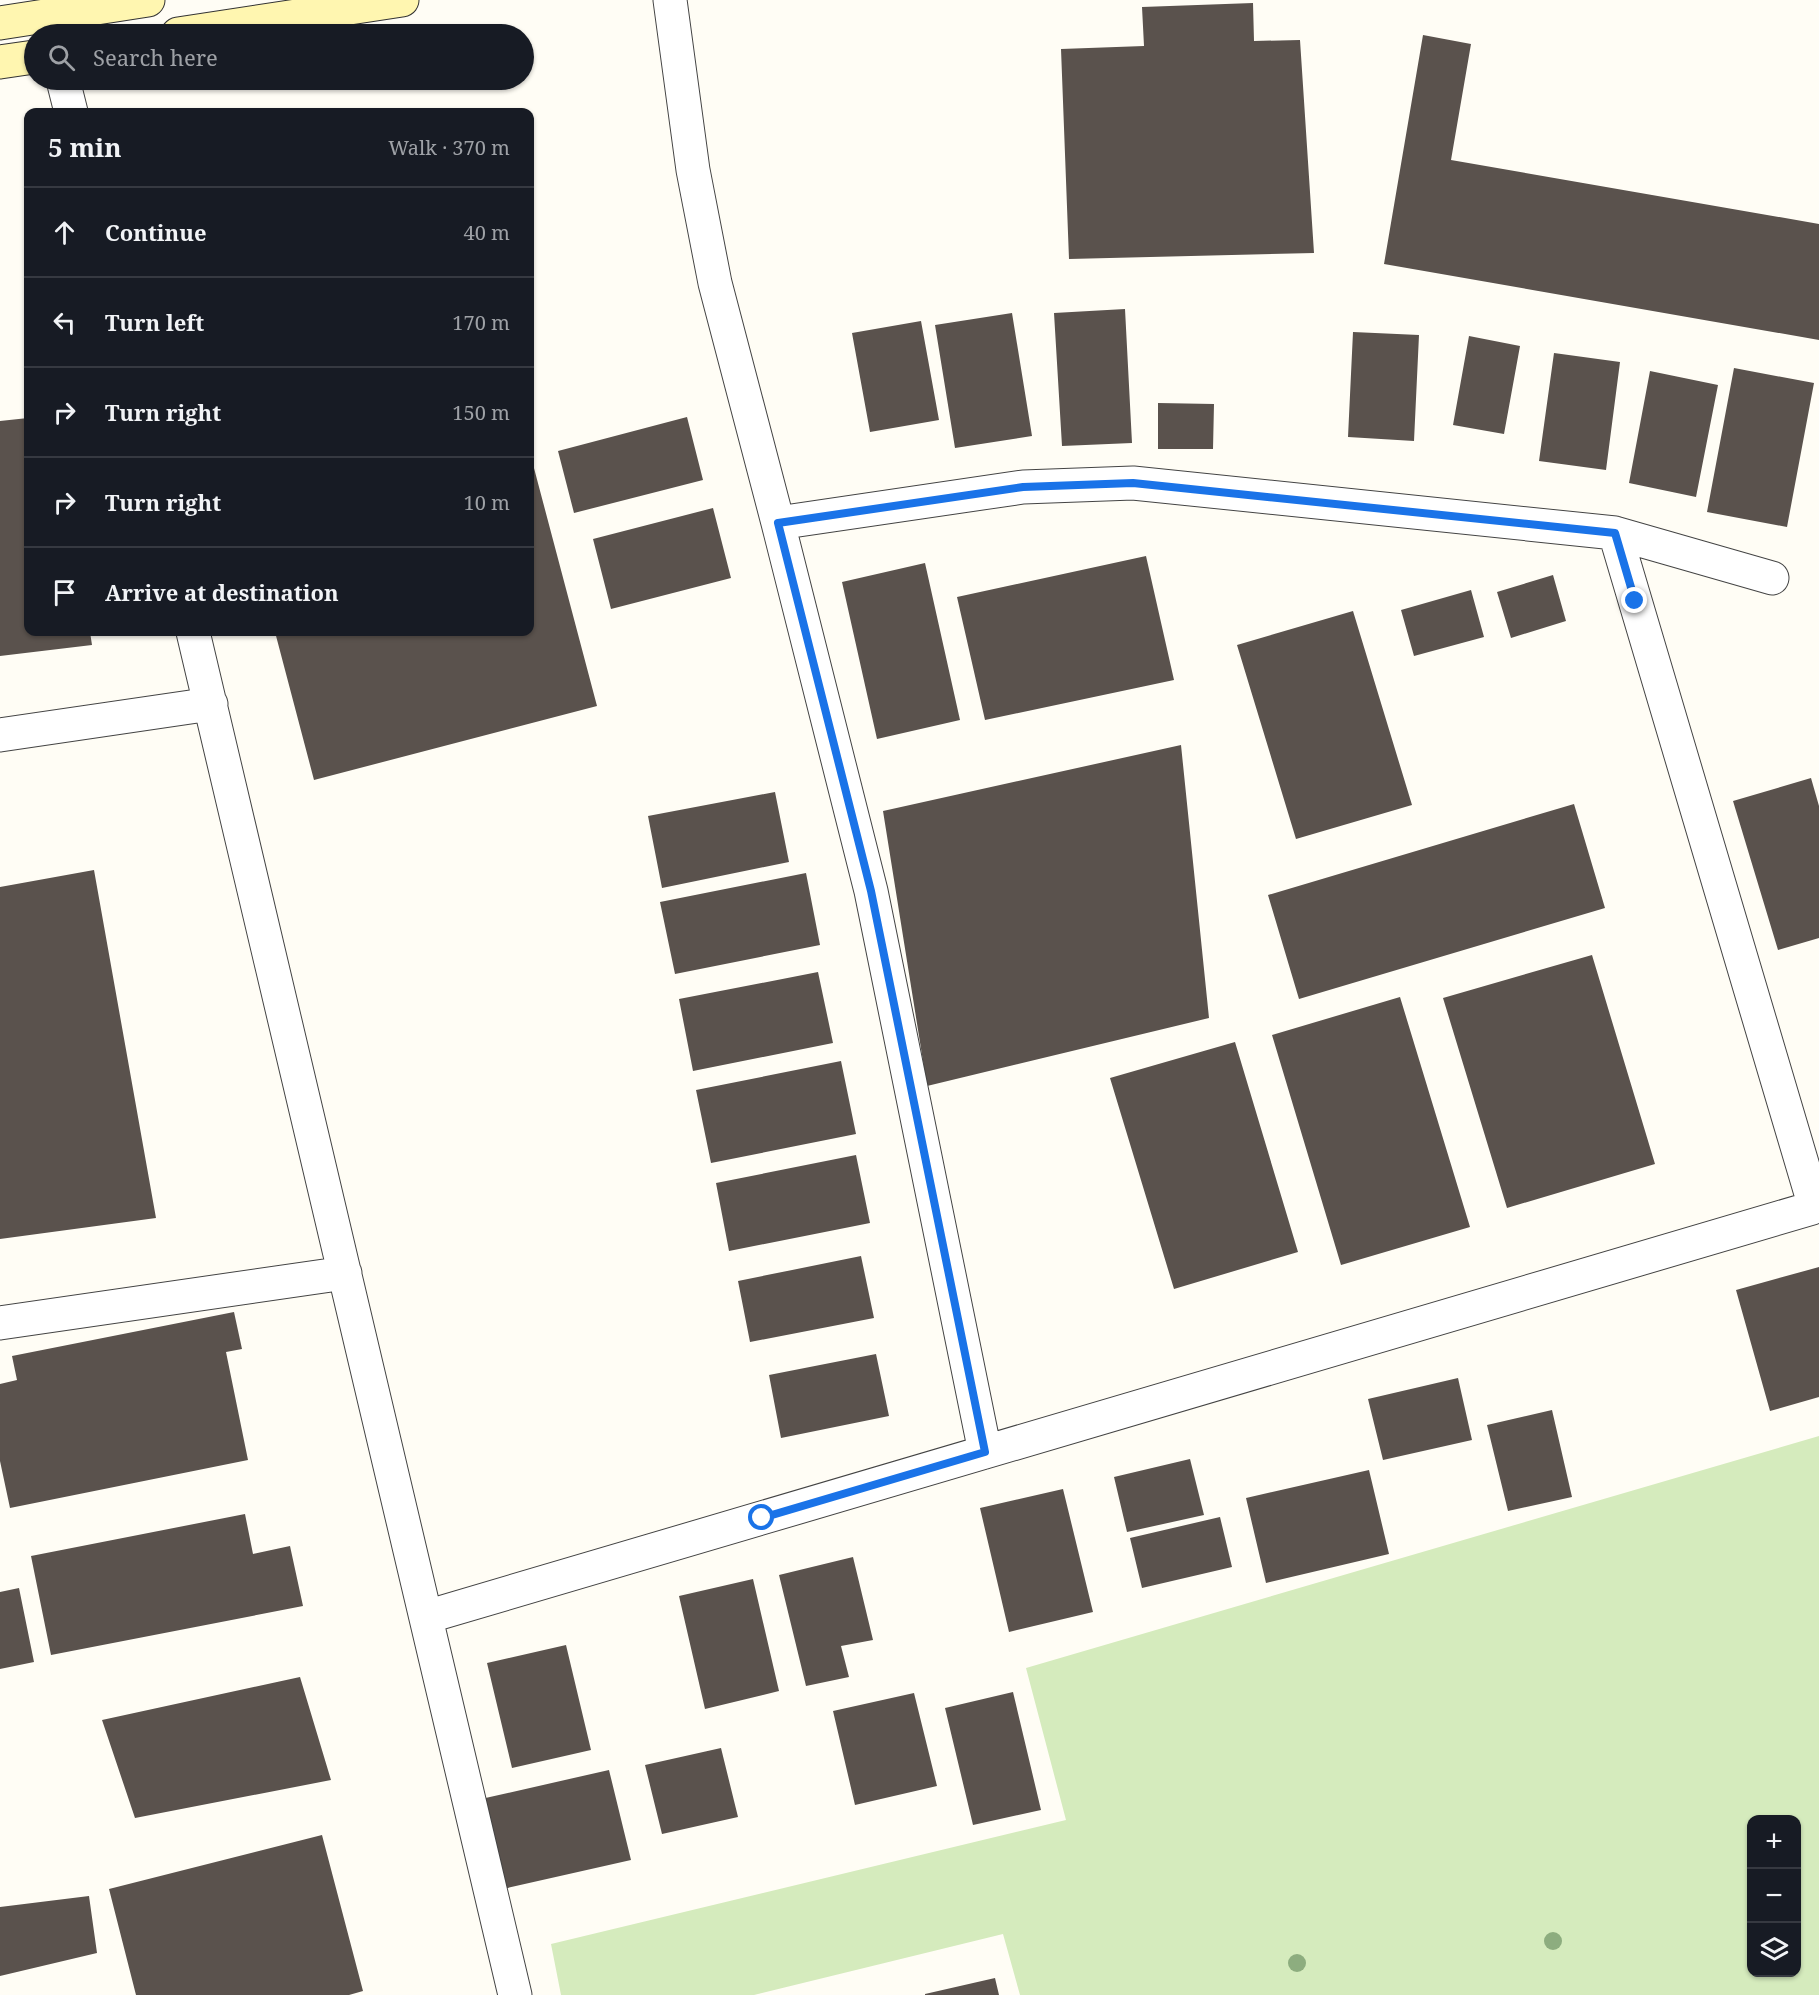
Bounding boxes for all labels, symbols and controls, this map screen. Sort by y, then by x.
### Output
search box [24,24,534,90]
icon: search [45,41,78,74]
text: Search here [93,42,218,72]
text: 5 min [48,129,122,165]
text: Walk · 370 m [388,134,510,161]
icon: ahead [48,216,81,249]
text: Continue [105,217,207,247]
text: 40 m [464,219,510,246]
icon: left [48,306,81,339]
text: Turn left [105,307,204,337]
text: 170 m [452,309,510,336]
icon: right [48,396,81,429]
text: Turn right [105,397,221,427]
text: 150 m [452,399,510,426]
icon: right [48,486,81,519]
text: Turn right [105,487,221,517]
text: 10 m [464,489,510,516]
icon: arrive [48,576,81,609]
text: Arrive at destination [105,577,339,607]
route end [1621,587,1647,613]
route start [748,1504,774,1530]
map controls [1747,1815,1801,1977]
button: + [1747,1815,1801,1869]
button: − [1747,1869,1801,1923]
button: layers [1747,1923,1801,1977]

